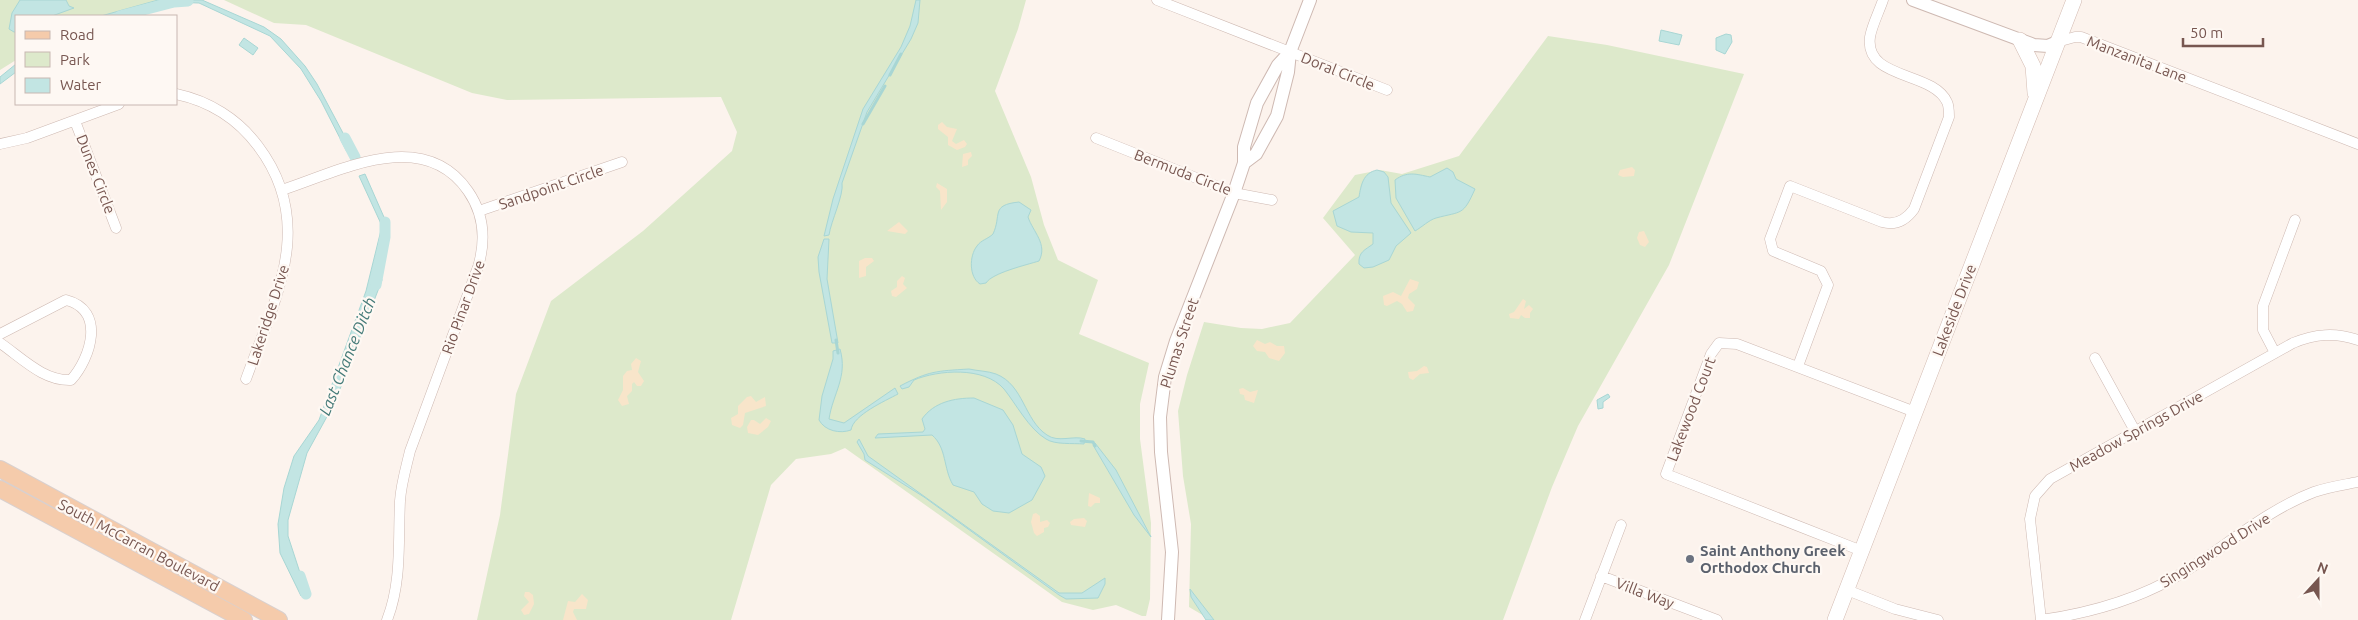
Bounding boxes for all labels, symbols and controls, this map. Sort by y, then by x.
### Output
legend [15,15,178,105]
scale bar [2183,15,2263,47]
text: 50 m [2190,24,2223,41]
text: Road [60,26,95,43]
street label: Manzanita Lane [2085,32,2189,86]
street label: Doral Circle [1299,49,1377,93]
text: Park [60,51,90,68]
text: Water [60,76,101,93]
street label: Dunes Circle [73,132,119,216]
street label: Bermuda Circle [1132,146,1234,198]
street label: Sandpoint Circle [496,161,606,213]
street label: Rio Pinar Drive [438,258,488,356]
street label: Lakeside Drive [1929,262,1979,358]
street label: Lakeridge Drive [244,263,292,367]
water label: Last Chance Ditch [315,294,379,418]
street label: Plumas Street [1156,296,1202,390]
street label: Lakewood Court [1663,354,1719,464]
street label: Meadow Springs Drive [2066,387,2206,475]
street label: South McCarran Boulevard [56,495,222,595]
street label: Singingwood Drive [2157,509,2273,591]
place label: Saint Anthony Greek Orthodox Church [1700,542,1846,576]
marker: Saint Anthony Greek Orthodox Church [1684,553,1696,565]
north arrow [2293,555,2343,605]
text: N [2315,559,2330,577]
street label: Villa Way [1613,574,1677,612]

